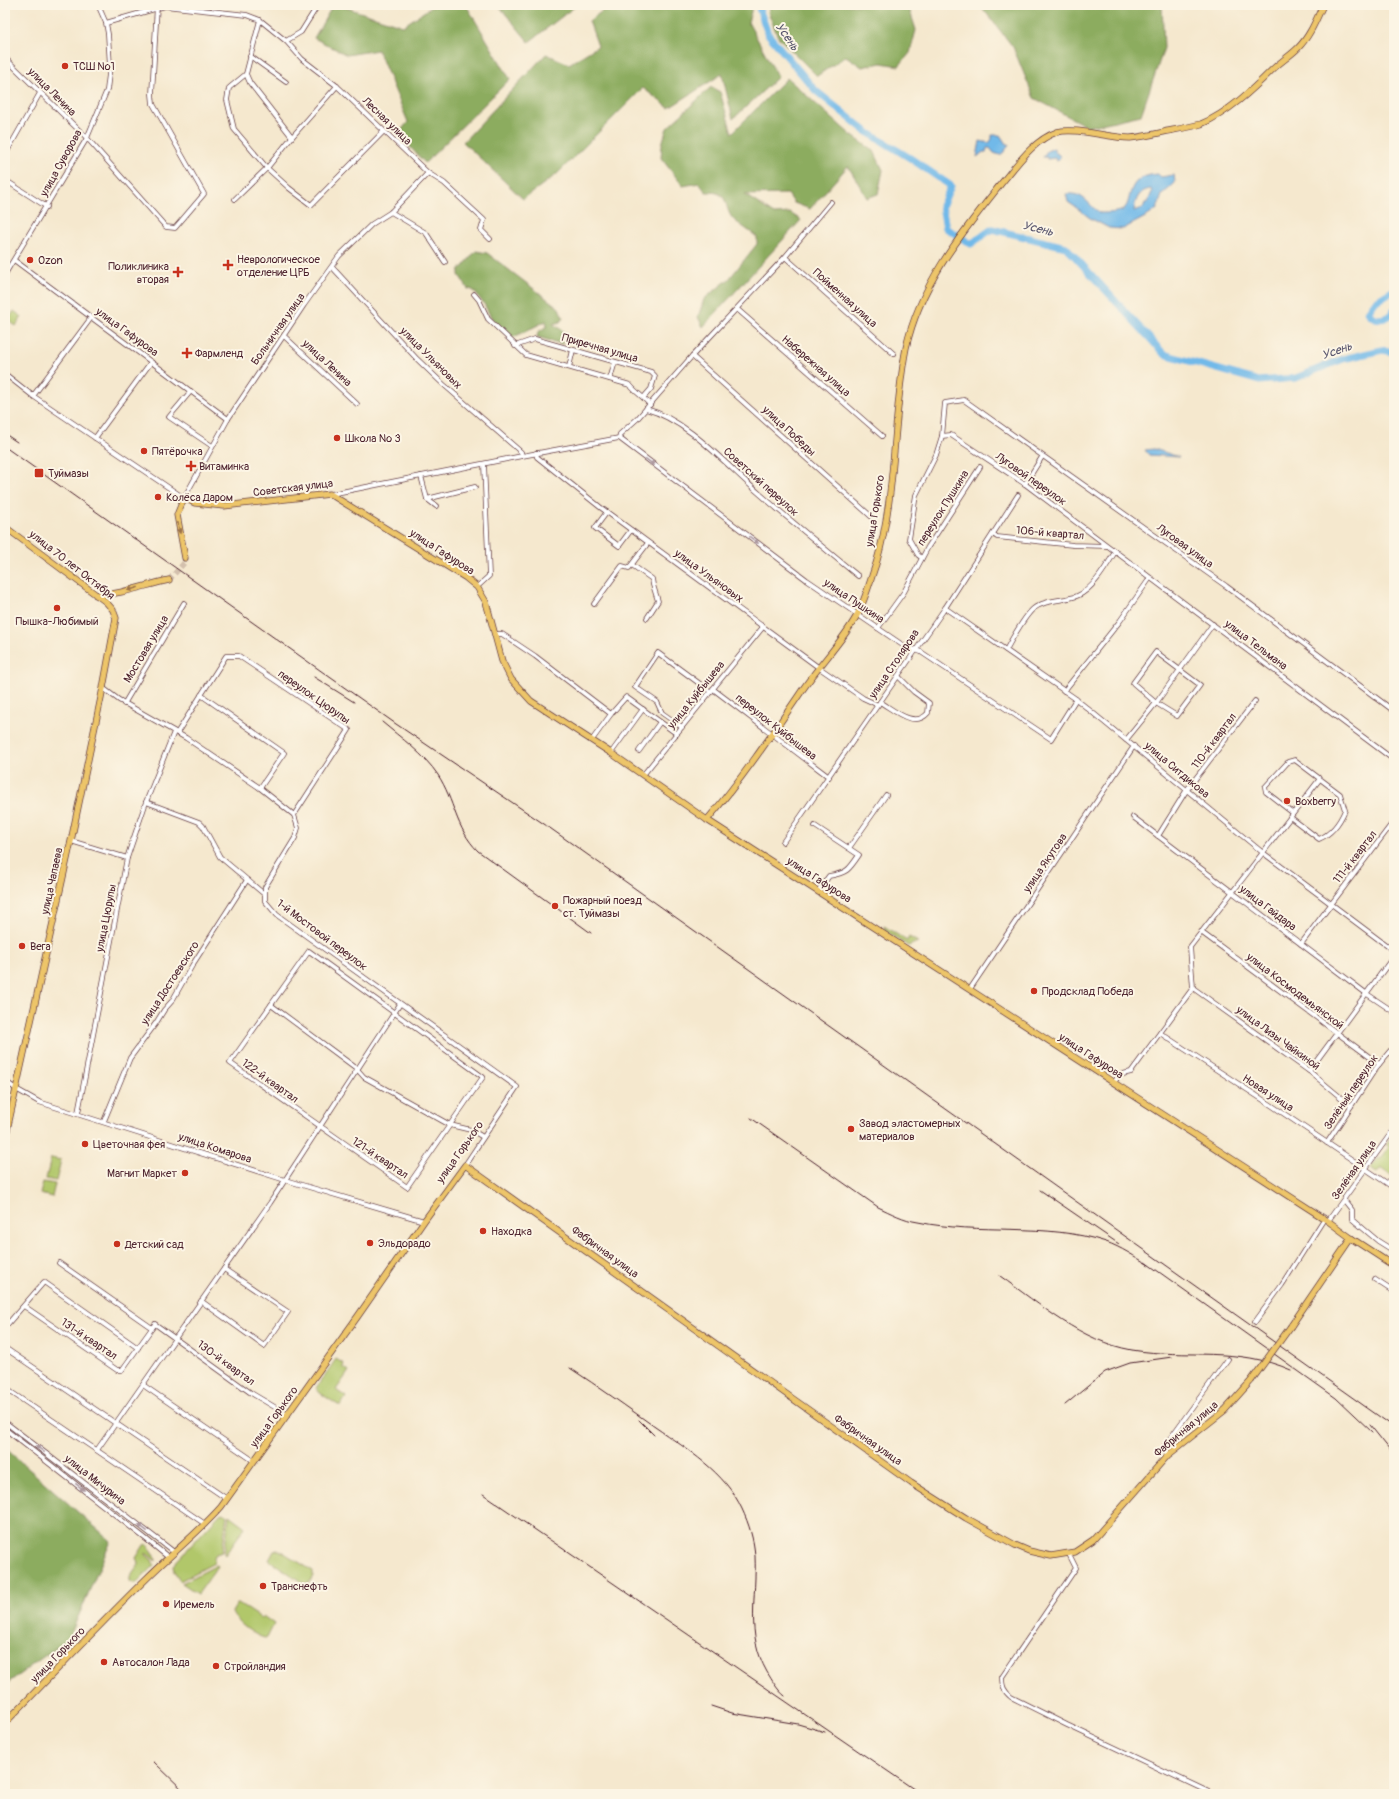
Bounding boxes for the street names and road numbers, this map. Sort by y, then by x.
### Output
street label: улица Ленина [24,64,79,119]
street label: Лесная улица [359,94,414,148]
street label: улица Суворова [37,127,85,199]
street label: Пойменная улица [810,266,880,330]
street label: Больничная улица [248,291,308,367]
street label: улица Гафурова [92,304,161,359]
street label: улица Ульяновых [397,324,465,392]
street label: Приречная улица [561,331,639,365]
street label: Набережная улица [779,333,853,399]
street label: улица Ленина [299,336,354,389]
street label: улица Победы [759,402,818,459]
street label: Советский переулок [721,445,801,519]
street label: Луговой переулок [992,449,1069,508]
street label: переулок Пушкина [915,468,971,548]
street label: улица Горького [863,474,887,549]
street label: Советская улица [252,477,334,499]
street label: Луговая улица [1153,521,1216,571]
street label: 106-й квартал [1015,524,1085,542]
street label: улица Гафурова [406,526,477,578]
street label: улица 70 лет Октября [26,527,117,602]
street label: улица Ульяновых [671,546,746,605]
street label: улица Пушкина [821,575,887,626]
street label: Мостовая улица [121,613,171,685]
street label: улица Тельмана [1221,617,1290,673]
street label: улица Столярова [866,627,922,702]
street label: улица Куйбышева [664,659,727,732]
street label: переулок Цюрупы [275,667,353,727]
street label: переулок Куйбышева [733,691,819,763]
street label: 110-й квартал [1189,710,1239,771]
street label: улица Ситдикова [1141,738,1212,801]
street label: 111-й квартал [1330,828,1380,886]
street label: улица Якутова [1020,831,1070,896]
street label: улица Чапаева [38,846,65,917]
street label: улица Гафурова [783,854,854,906]
street label: улица Гайдара [1236,882,1299,933]
street label: улица Цюрупы [93,883,119,954]
street label: 1-й Мостовой переулок [274,897,370,973]
street label: улица Достоевского [138,939,202,1028]
street label: улица Космодемьянской [1243,950,1346,1032]
street label: улица Лизы Чайкиной [1233,1003,1322,1073]
street label: улица Гафурова [1055,1030,1126,1082]
street label: Зелёный переулок [1321,1052,1381,1132]
street label: 122-й квартал [239,1056,301,1106]
street label: Новая улица [1240,1072,1296,1114]
street label: улица Горького [433,1119,486,1186]
street label: улица Комарова [176,1130,253,1166]
street label: 121-й квартал [349,1134,411,1182]
street label: Зелёная улица [1329,1138,1379,1202]
street label: Фабричная улица [569,1223,641,1281]
street label: 131-й квартал [58,1315,120,1363]
street label: 130-й квартал [195,1338,258,1388]
street label: улица Горького [247,1384,301,1451]
street label: Фабричная улица [1151,1398,1221,1460]
street label: Фабричная улица [832,1412,904,1468]
street label: улица Мичурина [61,1452,128,1508]
street label: улица Горького [27,1624,88,1686]

